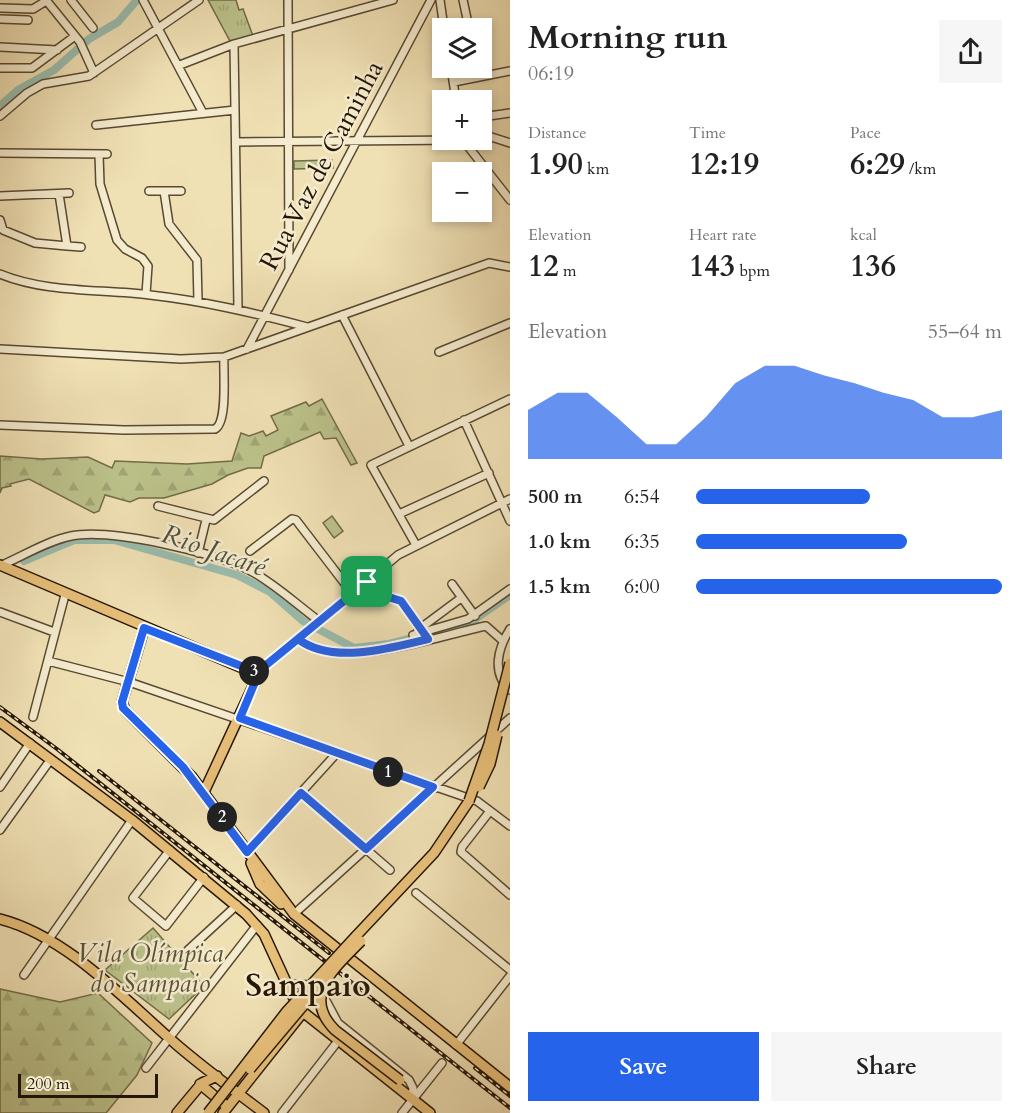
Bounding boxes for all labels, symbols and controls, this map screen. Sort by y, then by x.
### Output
text: Morning run [528,15,728,60]
map controls [432,18,492,222]
button: layers [432,18,492,78]
button: share [939,20,1002,83]
street label: Rua Vaz de Caminha [251,54,392,276]
text: 06:19 [528,60,574,87]
button: + [432,90,492,150]
text: Distance [528,122,586,144]
text: Time [689,122,726,144]
text: Pace [850,122,881,144]
text: 1.90 [528,144,583,185]
text: 12:19 [689,144,759,185]
text: 6:29 [850,144,905,185]
text: km [583,158,609,180]
text: /km [905,158,936,180]
button: − [432,162,492,222]
text: Elevation [528,224,592,246]
text: Heart rate [689,224,757,246]
text: kcal [850,224,877,246]
text: 12 [528,246,559,287]
text: 143 [689,246,735,287]
text: 136 [850,246,896,287]
text: m [559,260,577,282]
text: bpm [735,260,770,282]
text: Elevation [528,318,607,345]
text: 55–64 m [928,318,1002,345]
text: 500 m [528,483,583,510]
text: 6:54 [624,483,660,510]
water label: Rio Jacaré [157,515,272,586]
text: 1.0 km [528,528,591,555]
text: 6:35 [624,528,660,555]
pin [341,556,392,607]
icon: arrive [350,565,383,598]
text: 1.5 km [528,573,591,600]
text: 6:00 [624,573,660,600]
pin: 3 [239,656,269,686]
text: 3 [250,660,258,682]
pin: 1 [373,757,403,787]
text: 1 [384,761,392,783]
pin: 2 [207,802,237,832]
text: 2 [218,806,226,828]
park label: Vila Olímpica do Sampaio [77,936,224,1001]
district label: Sampaio [245,964,371,1008]
button: Save [528,1032,759,1101]
button: Share [771,1032,1002,1101]
scale bar [18,1071,158,1098]
text: 200 m [27,1073,69,1095]

